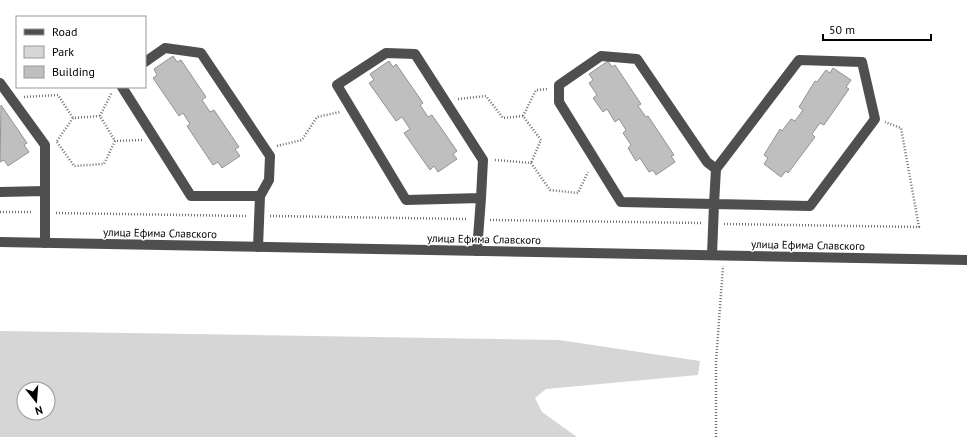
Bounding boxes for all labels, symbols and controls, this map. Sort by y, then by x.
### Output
legend [16,16,146,88]
scale bar [823,16,931,42]
text: 50 m [829,22,855,37]
text: Road [52,24,77,39]
text: Park [52,44,74,59]
text: Building [52,64,95,79]
street label: улица Ефима Славского [103,225,217,241]
street label: улица Ефима Славского [427,231,541,247]
street label: улица Ефима Славского [751,237,865,253]
north arrow [16,381,56,421]
text: N [33,403,44,418]

